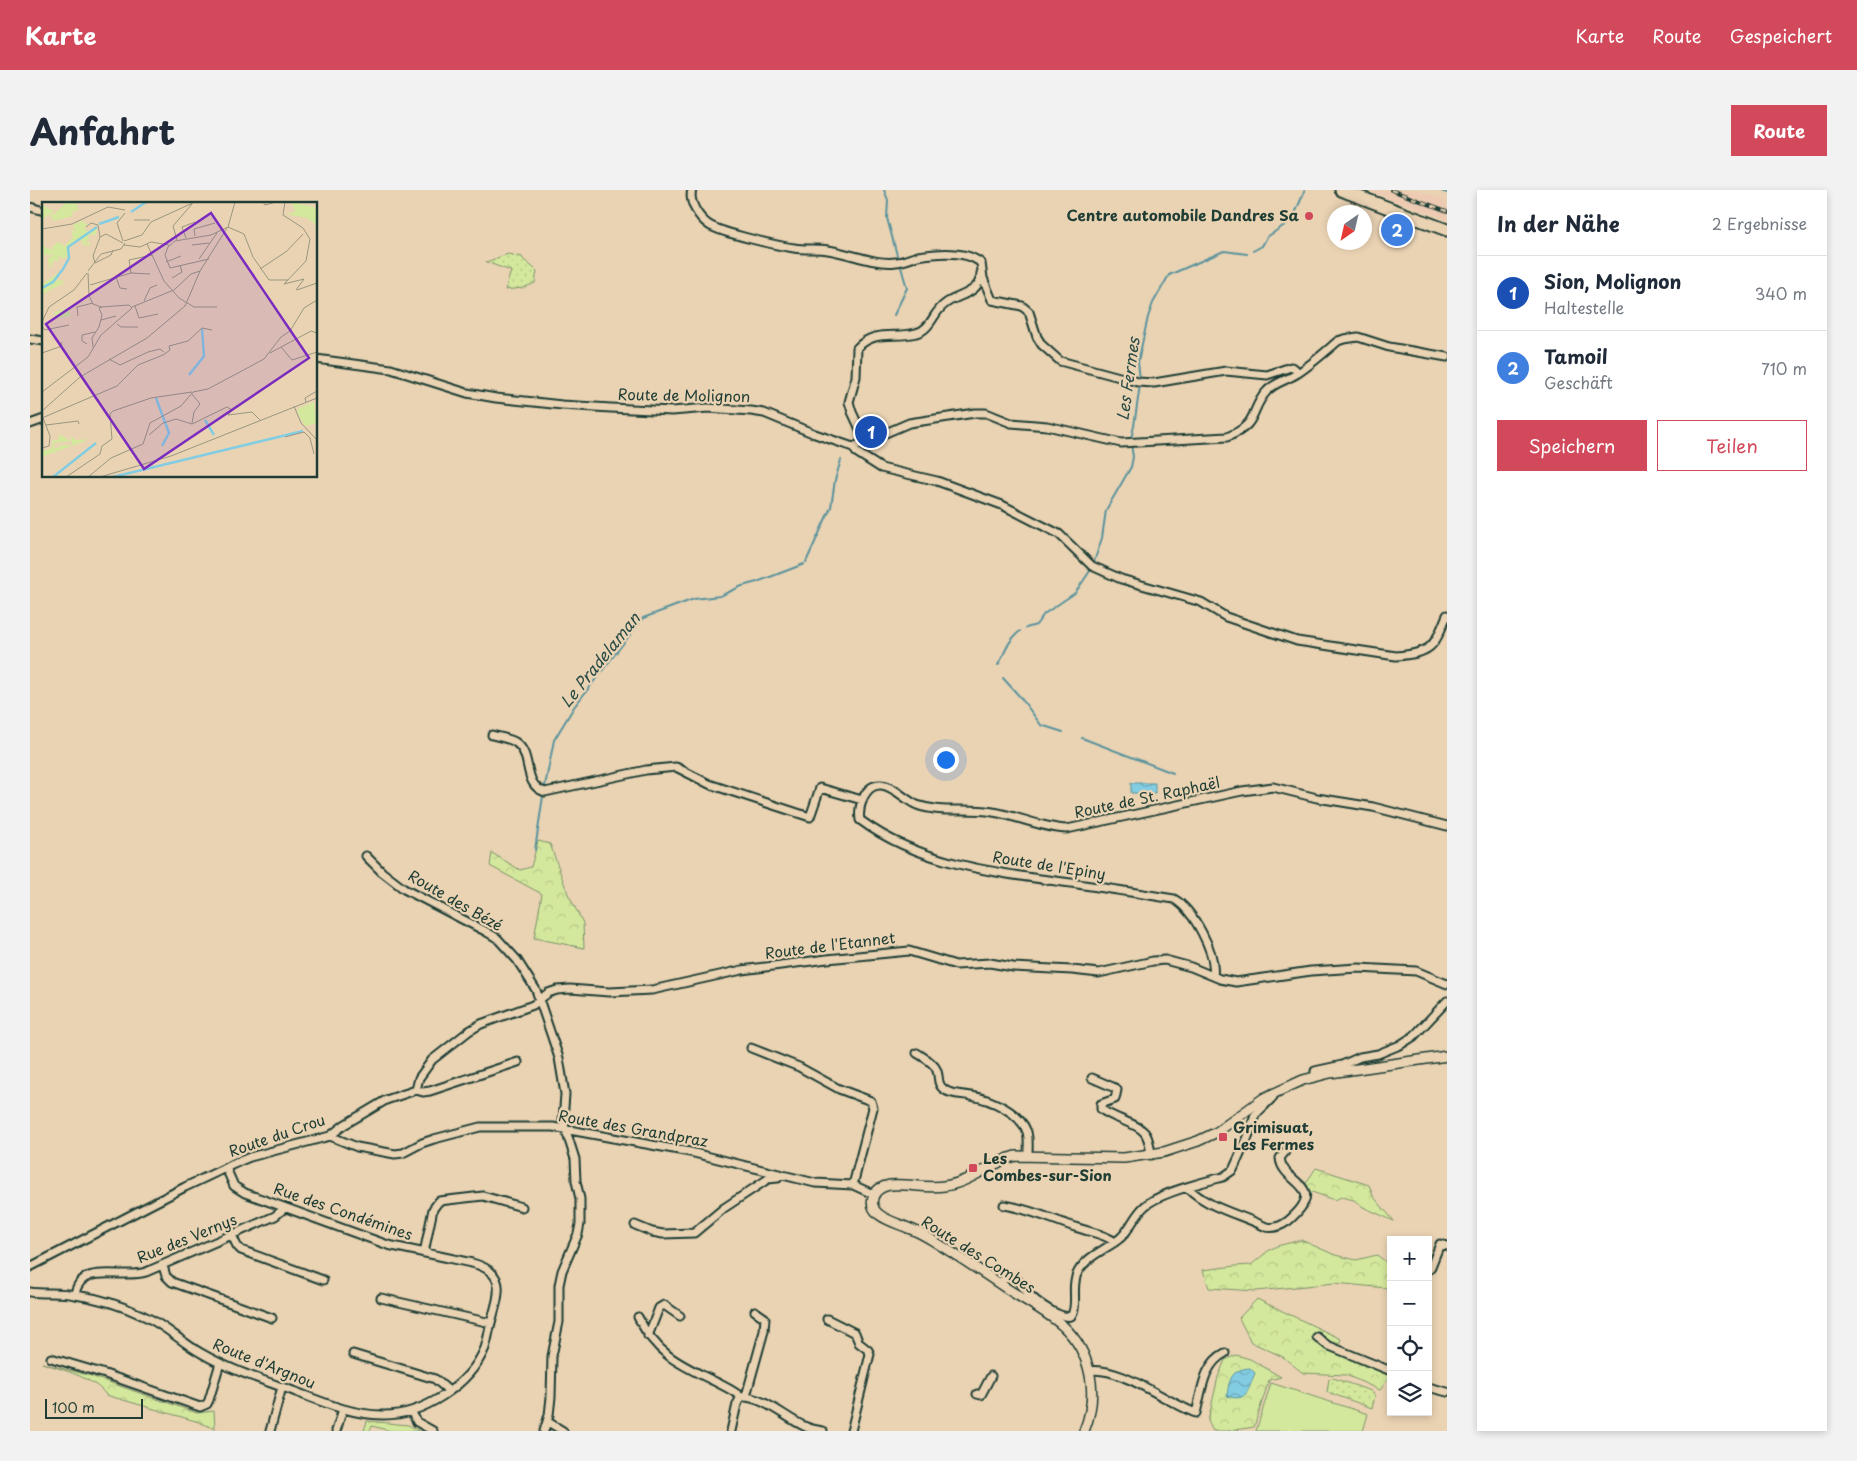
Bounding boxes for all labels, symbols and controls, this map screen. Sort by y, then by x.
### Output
text: Karte [25,17,97,53]
text: Karte [1576,22,1624,49]
text: Route [1652,22,1702,49]
text: Gespeichert [1730,22,1832,49]
text: Anfahrt [30,104,175,157]
button: Route [1731,105,1827,156]
inset map [42,202,318,478]
place label: Centre automobile Dandres Sa [1066,203,1300,226]
north arrow [1327,205,1372,250]
text: In der Nähe [1497,207,1619,239]
marker: Centre automobile Dandres Sa [1303,210,1315,222]
pin: 2 [1381,211,1413,249]
text: 2 Ergebnisse [1712,211,1807,235]
text: Sion, Molignon [1544,267,1681,295]
text: 1 [1509,281,1517,305]
text: 340 m [1755,281,1807,305]
text: Haltestelle [1544,295,1624,319]
water label: Les Fermes [1109,334,1145,422]
text: Tamoil [1544,342,1608,370]
text: 2 [1507,356,1519,380]
text: 710 m [1761,356,1807,380]
text: Geschäft [1544,370,1613,394]
street label: Route de Molignon [618,382,751,407]
pin: 1 [855,413,887,451]
button: Speichern [1497,420,1647,471]
button: Teilen [1657,420,1807,471]
water label: Le Pradelaman [553,606,646,712]
your location [933,747,959,773]
street label: Route de St. Raphaël [1072,770,1222,823]
street label: Route de l'Epiny [991,844,1108,885]
street label: Route des Bézé [404,863,507,936]
street label: Route de l'Etannet [763,925,896,964]
street label: Route des Grandpraz [557,1103,710,1152]
street label: Route du Crou [225,1107,328,1162]
place label: Grimisuat, Les Fermes [1233,1115,1314,1155]
marker: Grimisuat, Les Fermes [1217,1131,1229,1143]
place label: Les Combes-sur-Sion [983,1146,1112,1186]
marker: Les Combes-sur-Sion [967,1162,979,1174]
street label: Rue des Condémines [271,1176,416,1245]
street label: Rue des Vernys [133,1207,240,1268]
street label: Route des Combes [917,1209,1040,1298]
map controls [1387,1236,1432,1416]
button: + [1387,1236,1432,1281]
button: − [1387,1281,1432,1326]
button: locate [1387,1326,1432,1371]
street label: Route d'Argnou [210,1332,319,1394]
button: layers [1387,1371,1432,1416]
scale bar [45,1396,142,1419]
text: 100 m [52,1397,95,1418]

